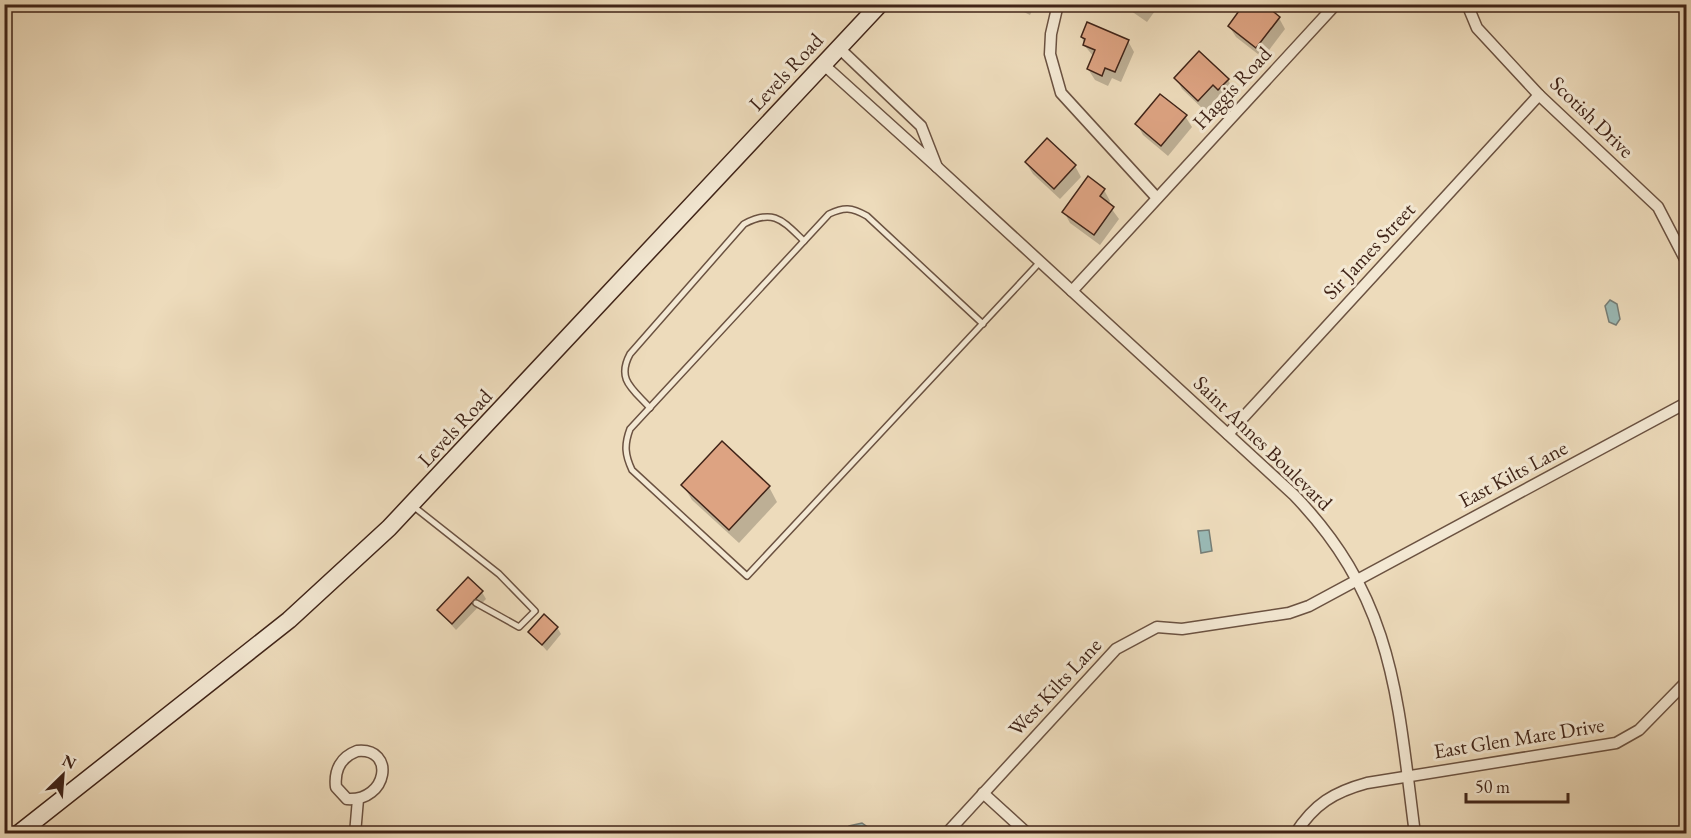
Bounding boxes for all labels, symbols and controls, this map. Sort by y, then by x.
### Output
street label: Levels Road [743,27,829,116]
street label: Haggis Road [1186,40,1277,135]
street label: Scotish Drive [1545,70,1640,163]
street label: Sir James Street [1317,196,1421,305]
street label: Saint Annes Boulevard [1188,369,1339,516]
street label: Levels Road [412,383,498,472]
street label: East Kilts Lane [1454,434,1572,513]
street label: West Kilts Lane [1002,632,1107,742]
street label: East Glen Mare Drive [1432,711,1606,764]
north arrow [33,745,93,805]
text: N [59,750,79,774]
scale bar [1466,766,1568,804]
text: 50 m [1475,775,1510,798]

